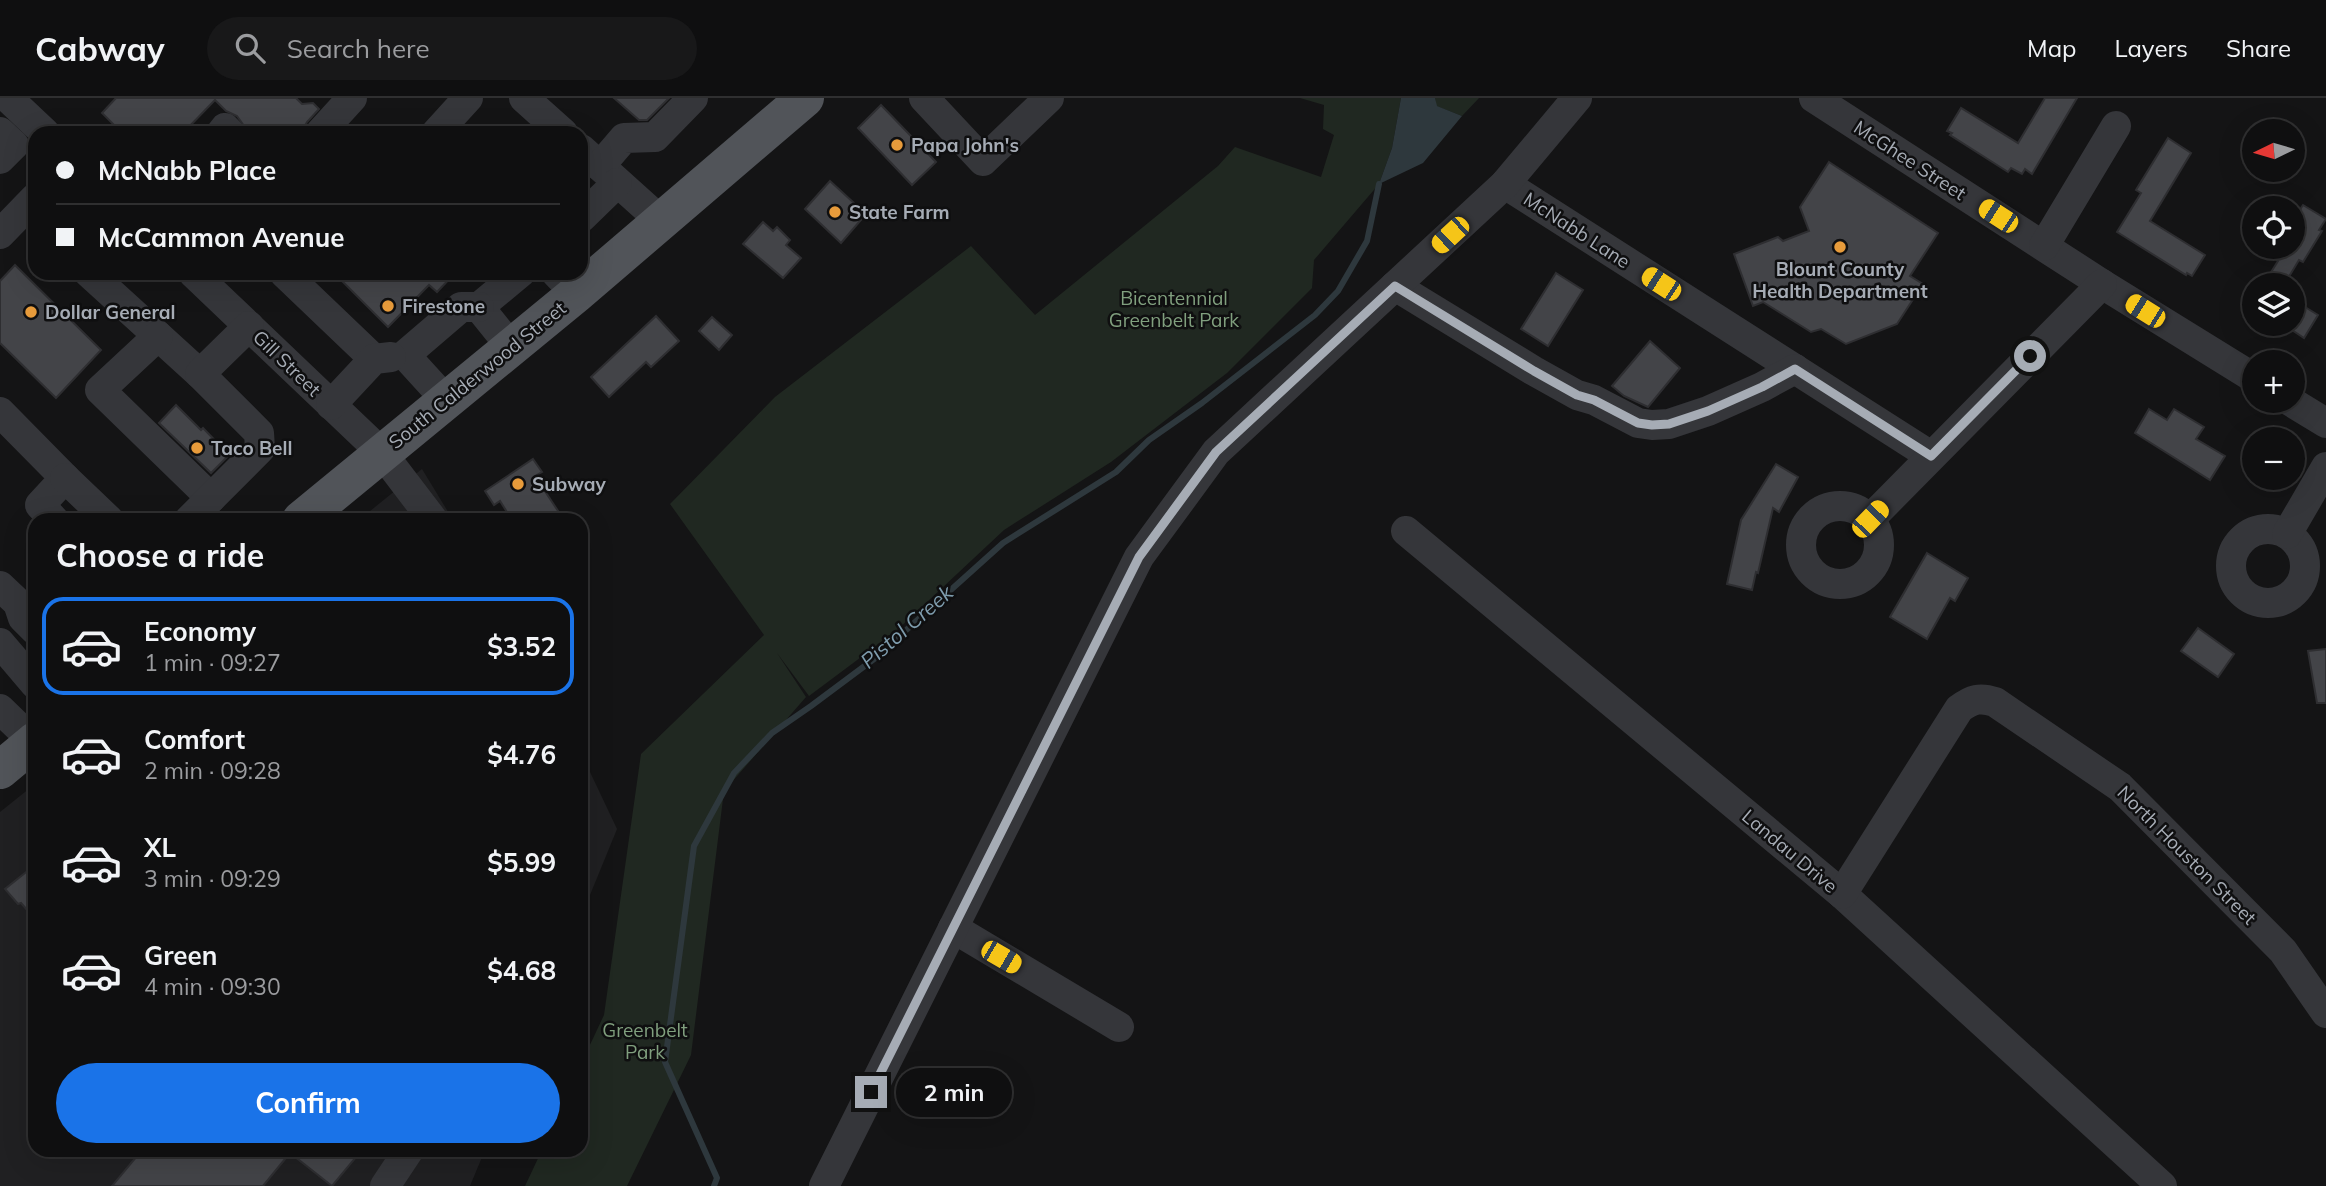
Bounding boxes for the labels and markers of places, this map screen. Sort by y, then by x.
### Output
place label: Papa John's [911,133,1019,157]
marker: Papa John's [889,137,905,153]
place label: State Farm [849,200,950,224]
marker: State Farm [827,204,843,220]
marker: Blount County Health Department [1832,239,1848,255]
place label: Blount County Health Department [1752,257,1928,303]
place label: Firestone [402,294,485,318]
marker: Firestone [380,298,396,314]
place label: Dollar General [45,300,176,324]
marker: Dollar General [23,304,39,320]
place label: Taco Bell [211,436,292,460]
marker: Taco Bell [189,440,205,456]
place label: Subway [532,472,606,496]
marker: Subway [510,476,526,492]

